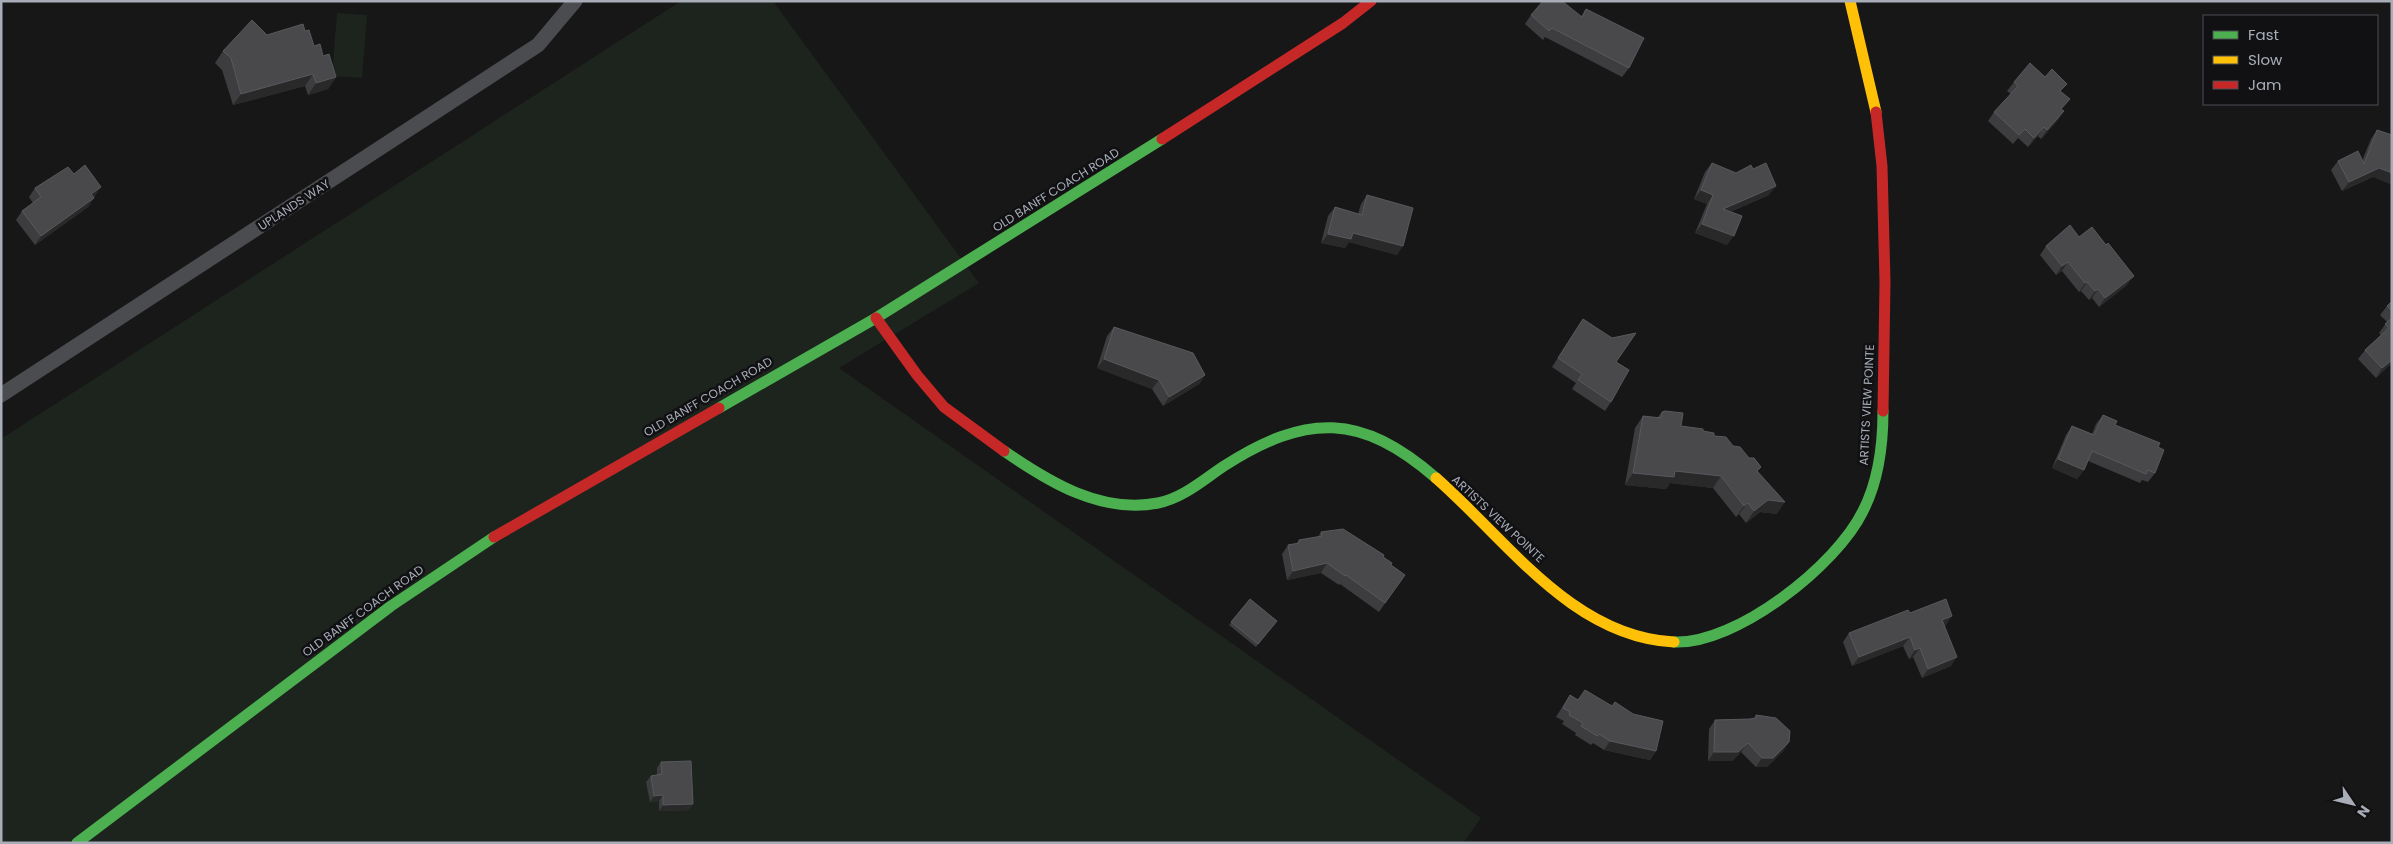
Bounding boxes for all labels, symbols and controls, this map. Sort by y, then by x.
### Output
legend [2203,15,2378,105]
text: Fast [2248,24,2279,45]
text: Slow [2248,49,2283,70]
text: Jam [2248,74,2282,95]
street label: OLD BANFF COACH ROAD [989,144,1122,236]
street label: UPLANDS WAY [255,175,333,234]
street label: ARTISTS VIEW POINTE [1855,344,1878,466]
street label: OLD BANFF COACH ROAD [640,353,775,441]
street label: ARTISTS VIEW POINTE [1448,471,1548,566]
street label: OLD BANFF COACH ROAD [299,561,427,660]
north arrow [2328,779,2378,829]
text: N [2352,801,2375,822]

